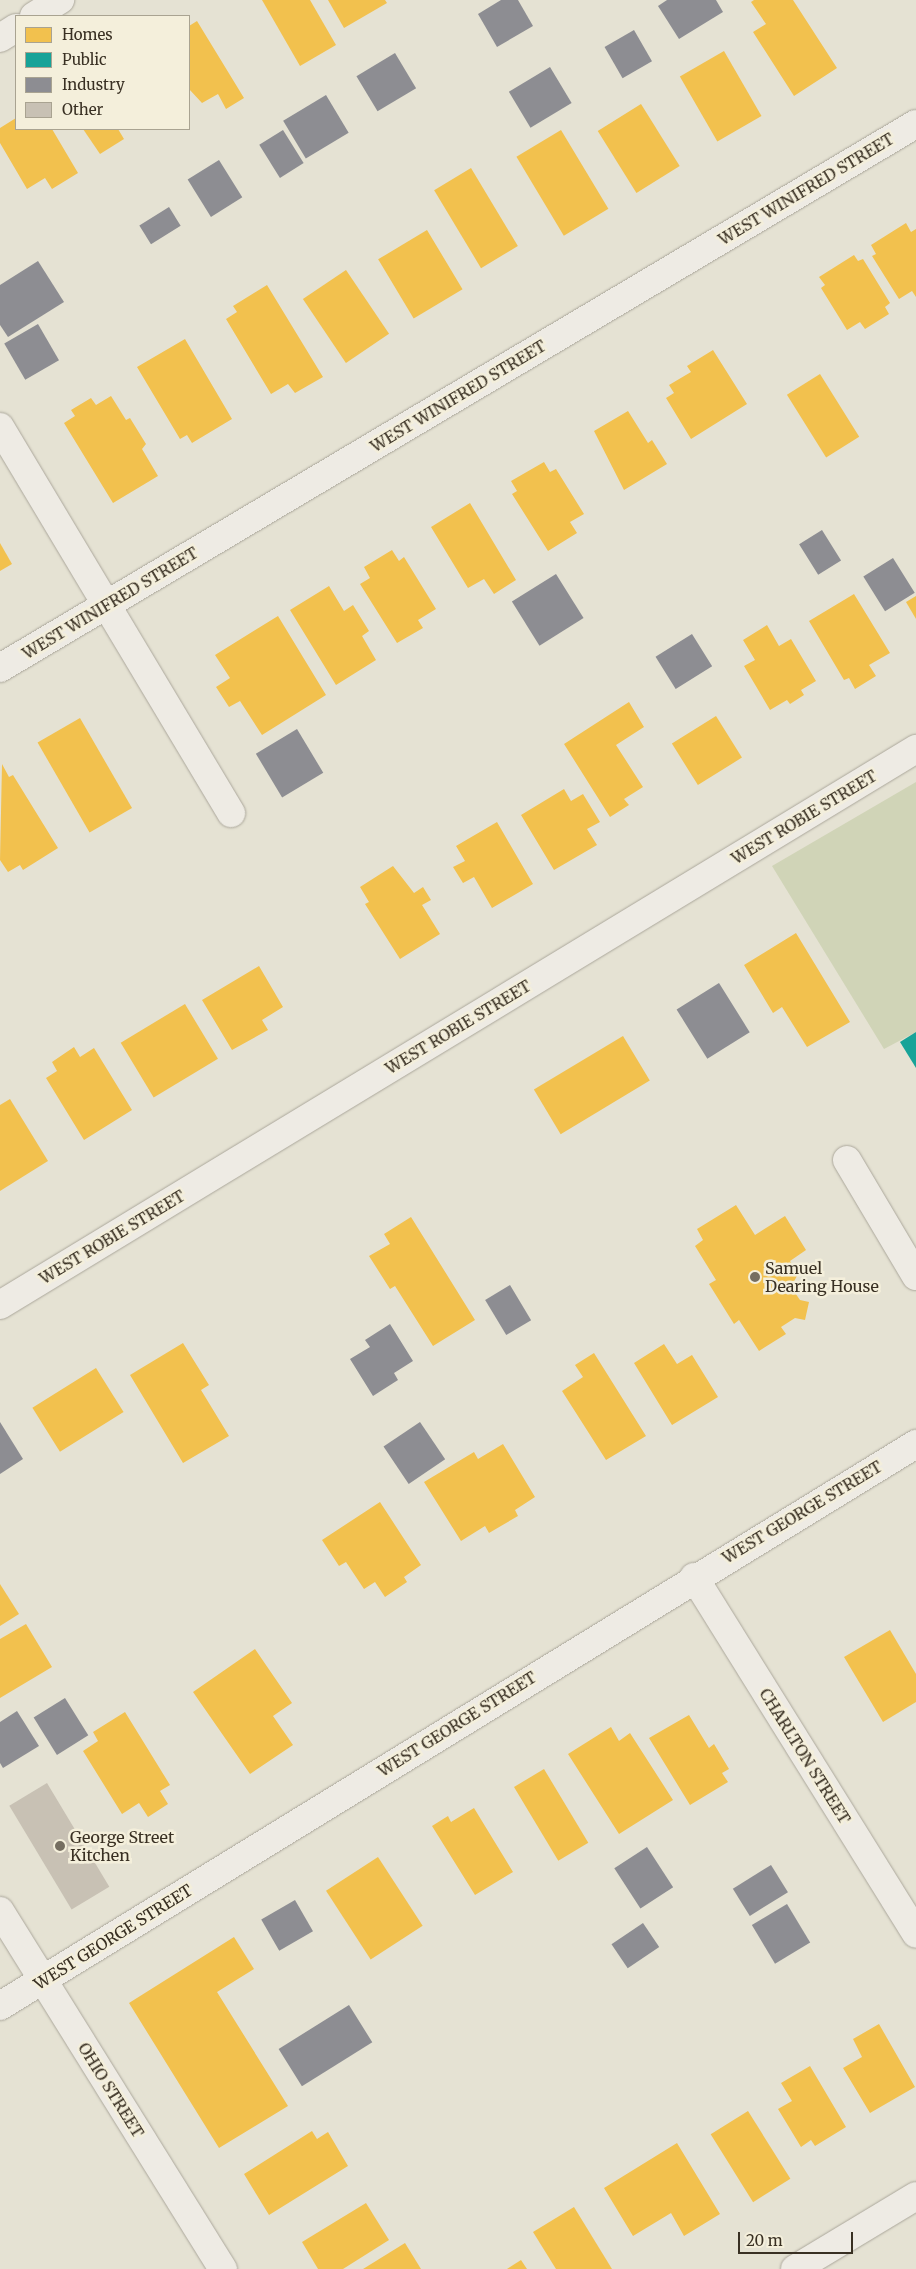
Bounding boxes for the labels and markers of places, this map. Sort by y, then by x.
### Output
place label: Samuel Dearing House [765,1258,879,1296]
marker: Samuel Dearing House [749,1271,761,1283]
place label: George Street Kitchen [70,1827,174,1865]
marker: George Street Kitchen [54,1840,66,1852]

